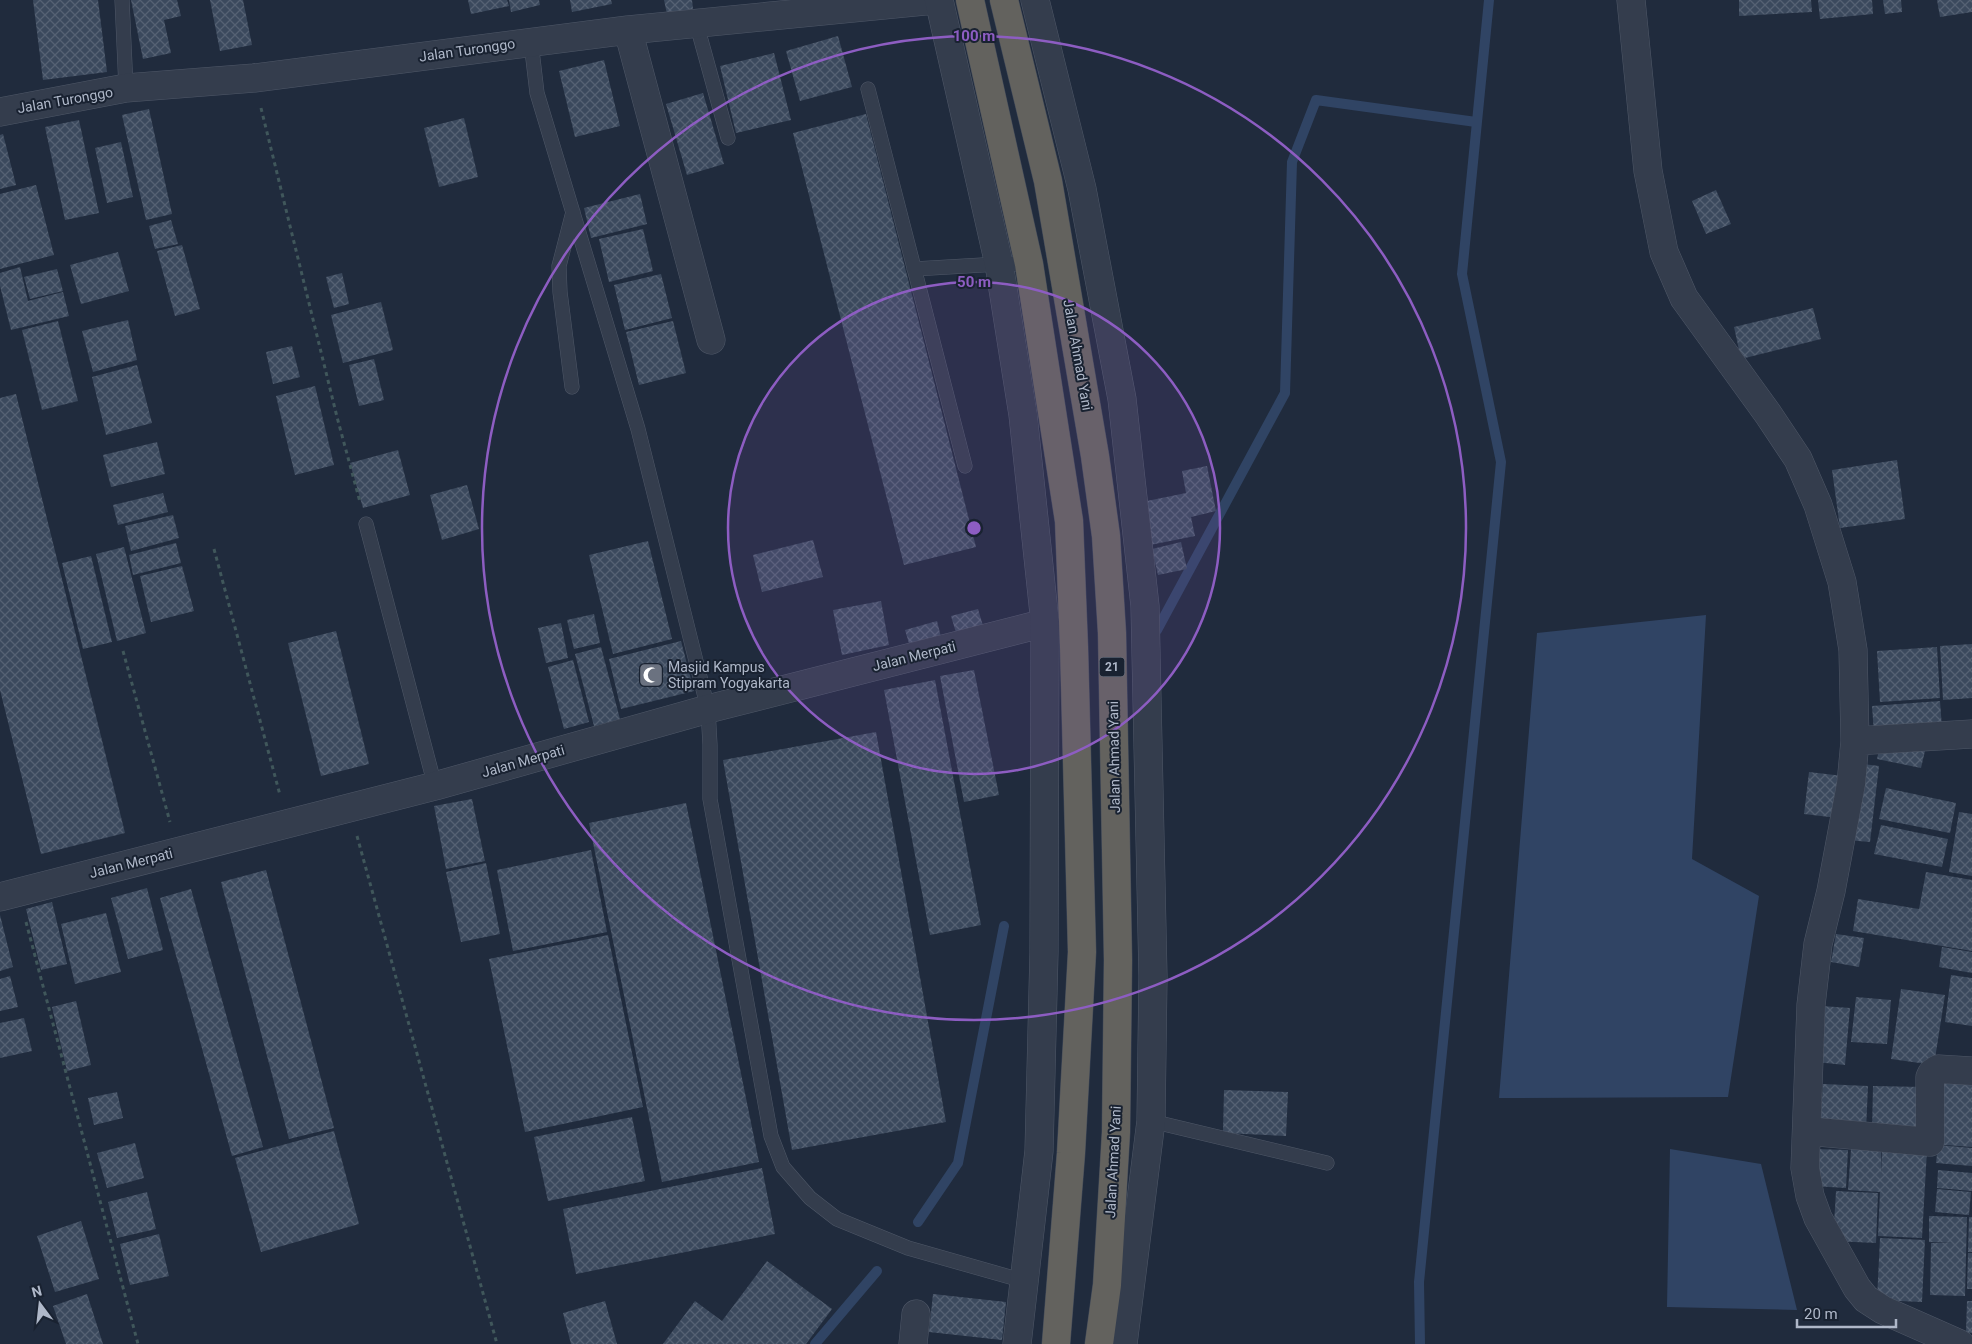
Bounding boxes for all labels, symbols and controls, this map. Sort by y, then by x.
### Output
text: 100 m [953,27,995,45]
street label: Jalan Turonggo [418,35,516,65]
street label: Jalan Turonggo [16,84,114,116]
text: 50 m [957,273,991,291]
street label: Jalan Ahmad Yani [1060,298,1096,412]
centre of rings [965,519,983,537]
street label: Jalan Merpati [871,638,957,674]
road number: 21 [1100,658,1124,676]
place label: Masjid Kampus Stipram Yogyakarta [668,659,790,691]
mosque icon: Masjid Kampus Stipram Yogyakarta [638,662,664,688]
street label: Jalan Ahmad Yani [1105,701,1123,813]
street label: Jalan Merpati [480,742,566,780]
street label: Jalan Merpati [88,845,174,881]
street label: Jalan Ahmad Yani [1102,1105,1124,1219]
north arrow [15,1279,65,1329]
text: N [30,1282,43,1300]
scale bar [1797,1296,1896,1328]
text: 20 m [1804,1305,1838,1323]

